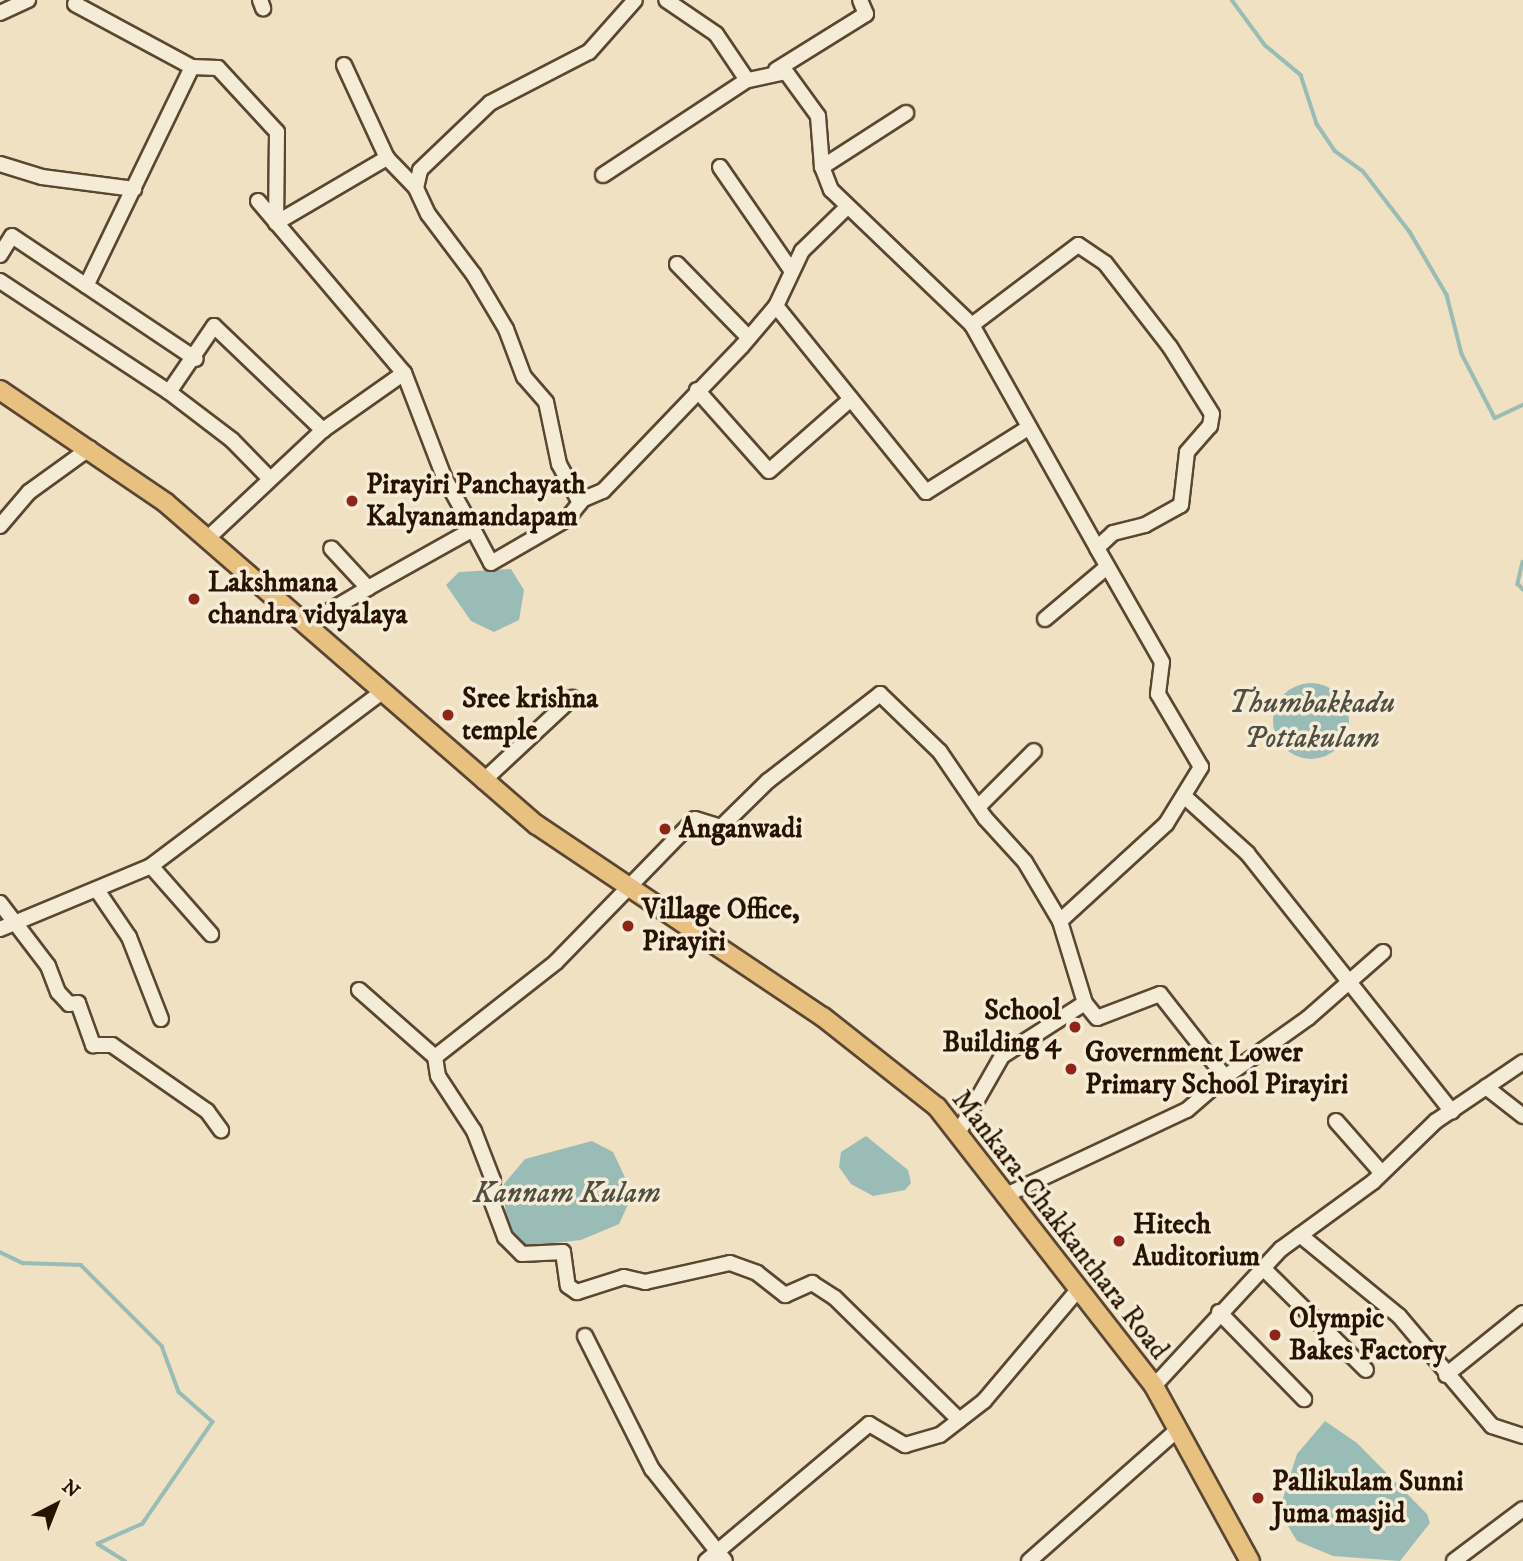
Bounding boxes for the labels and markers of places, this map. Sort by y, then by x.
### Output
place label: Pirayiri Panchayath Kalyanamandapam [366,468,586,534]
marker: Pirayiri Panchayath Kalyanamandapam [344,493,360,509]
place label: Lakshmana chandra vidyalaya [208,566,407,632]
marker: Lakshmana chandra vidyalaya [186,591,202,607]
place label: Sree krishna temple [462,682,598,748]
marker: Sree krishna temple [440,707,456,723]
place label: Anganwadi [679,812,802,846]
marker: Anganwadi [657,821,673,837]
place label: Village Office, Pirayiri [642,893,800,959]
marker: Village Office, Pirayiri [620,918,636,934]
place label: School Building 4 [943,994,1061,1060]
marker: School Building 4 [1067,1019,1083,1035]
place label: Government Lower Primary School Pirayiri [1085,1036,1348,1102]
marker: Government Lower Primary School Pirayiri [1063,1061,1079,1077]
place label: Hitech Auditorium [1133,1208,1260,1274]
marker: Hitech Auditorium [1111,1233,1127,1249]
place label: Olympic Bakes Factory [1289,1302,1446,1368]
marker: Olympic Bakes Factory [1267,1327,1283,1343]
place label: Pallikulam Sunni Juma masjid [1272,1465,1463,1531]
marker: Pallikulam Sunni Juma masjid [1250,1490,1266,1506]

